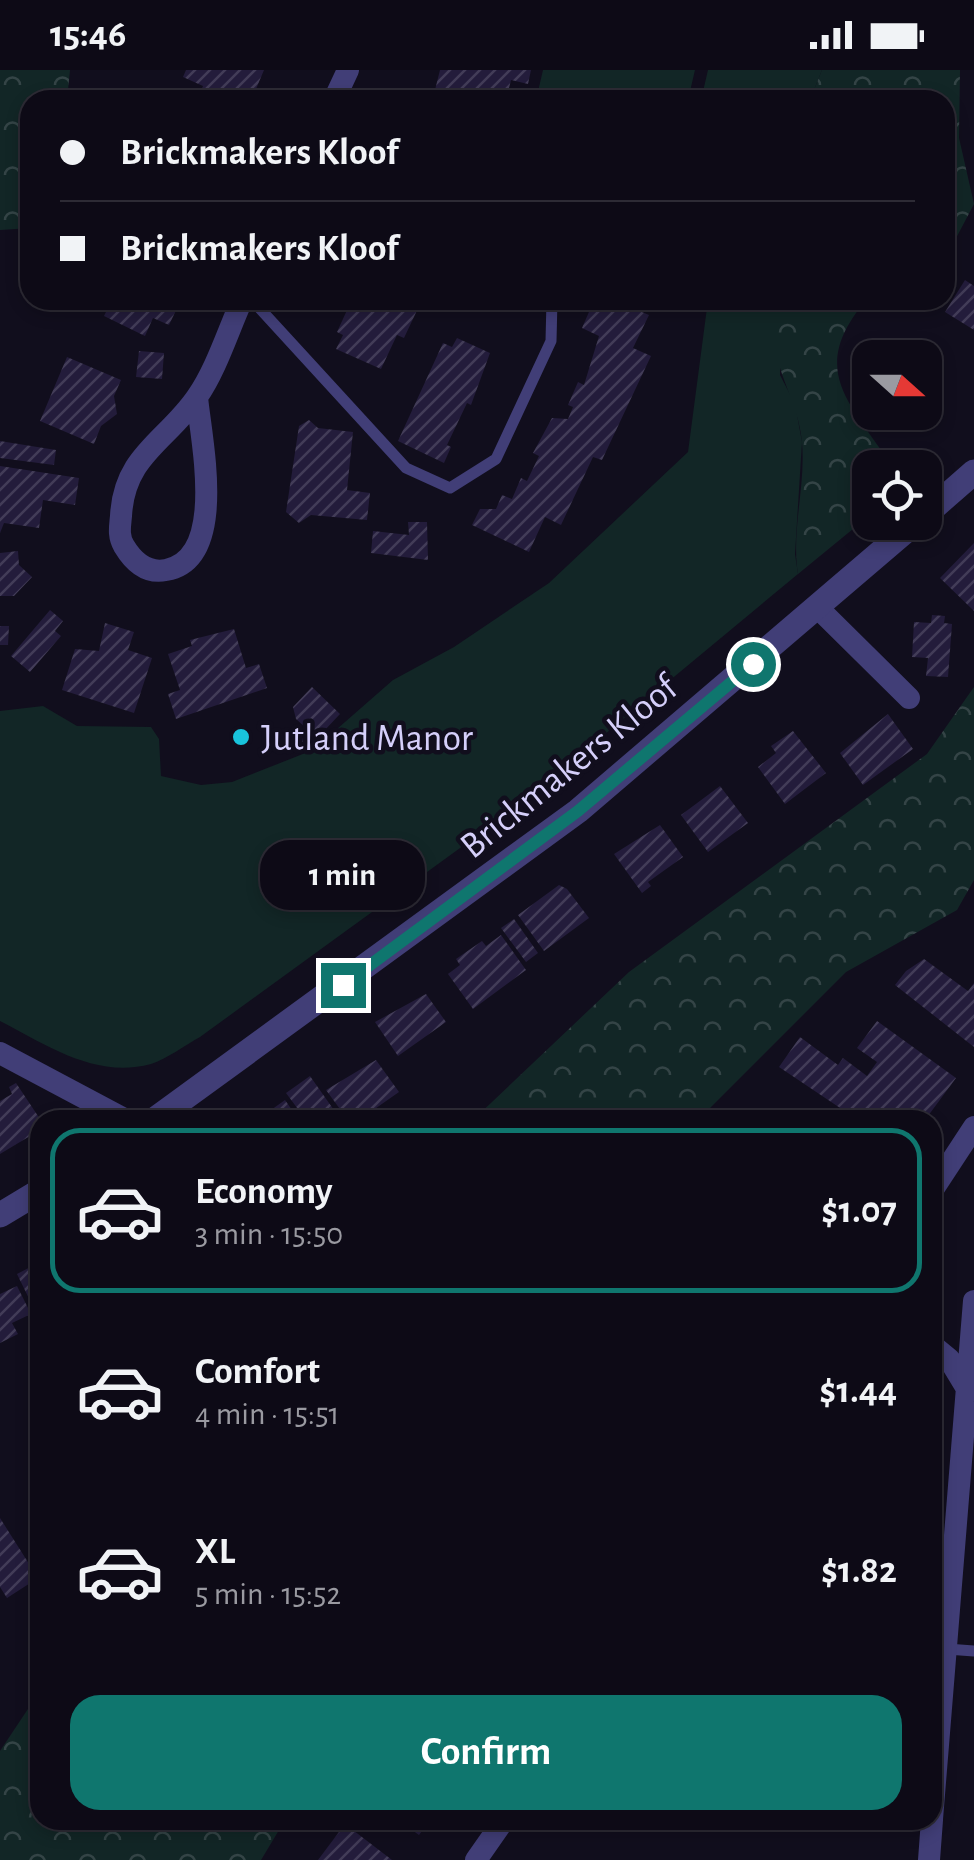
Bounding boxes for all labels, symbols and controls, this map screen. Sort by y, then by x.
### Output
text: 15:46 [50,16,126,54]
text: Brickmakers Kloof [120,134,398,172]
text: Brickmakers Kloof [120,230,398,268]
north arrow [852,340,942,430]
map controls [852,340,942,540]
button: locate [852,450,942,540]
route start [731,642,776,687]
street label: Brickmakers Kloof [454,667,687,866]
place label: Jutland Manor [261,720,474,758]
marker: Jutland Manor [230,726,252,748]
callout: 1 min [260,840,426,910]
text: 1 min [309,859,376,891]
route end [321,963,366,1008]
icon: car [75,1166,165,1256]
text: Economy [195,1173,333,1211]
text: $1.07 [821,1192,897,1230]
text: 3 min · 15:50 [195,1218,343,1250]
icon: car [75,1346,165,1436]
text: Comfort [195,1353,320,1391]
text: $1.44 [819,1372,897,1410]
text: 4 min · 15:51 [195,1398,340,1430]
icon: car [75,1526,165,1616]
text: XL [195,1533,235,1571]
text: $1.82 [821,1552,897,1590]
text: 5 min · 15:52 [195,1578,341,1610]
button: Confirm [70,1695,902,1810]

